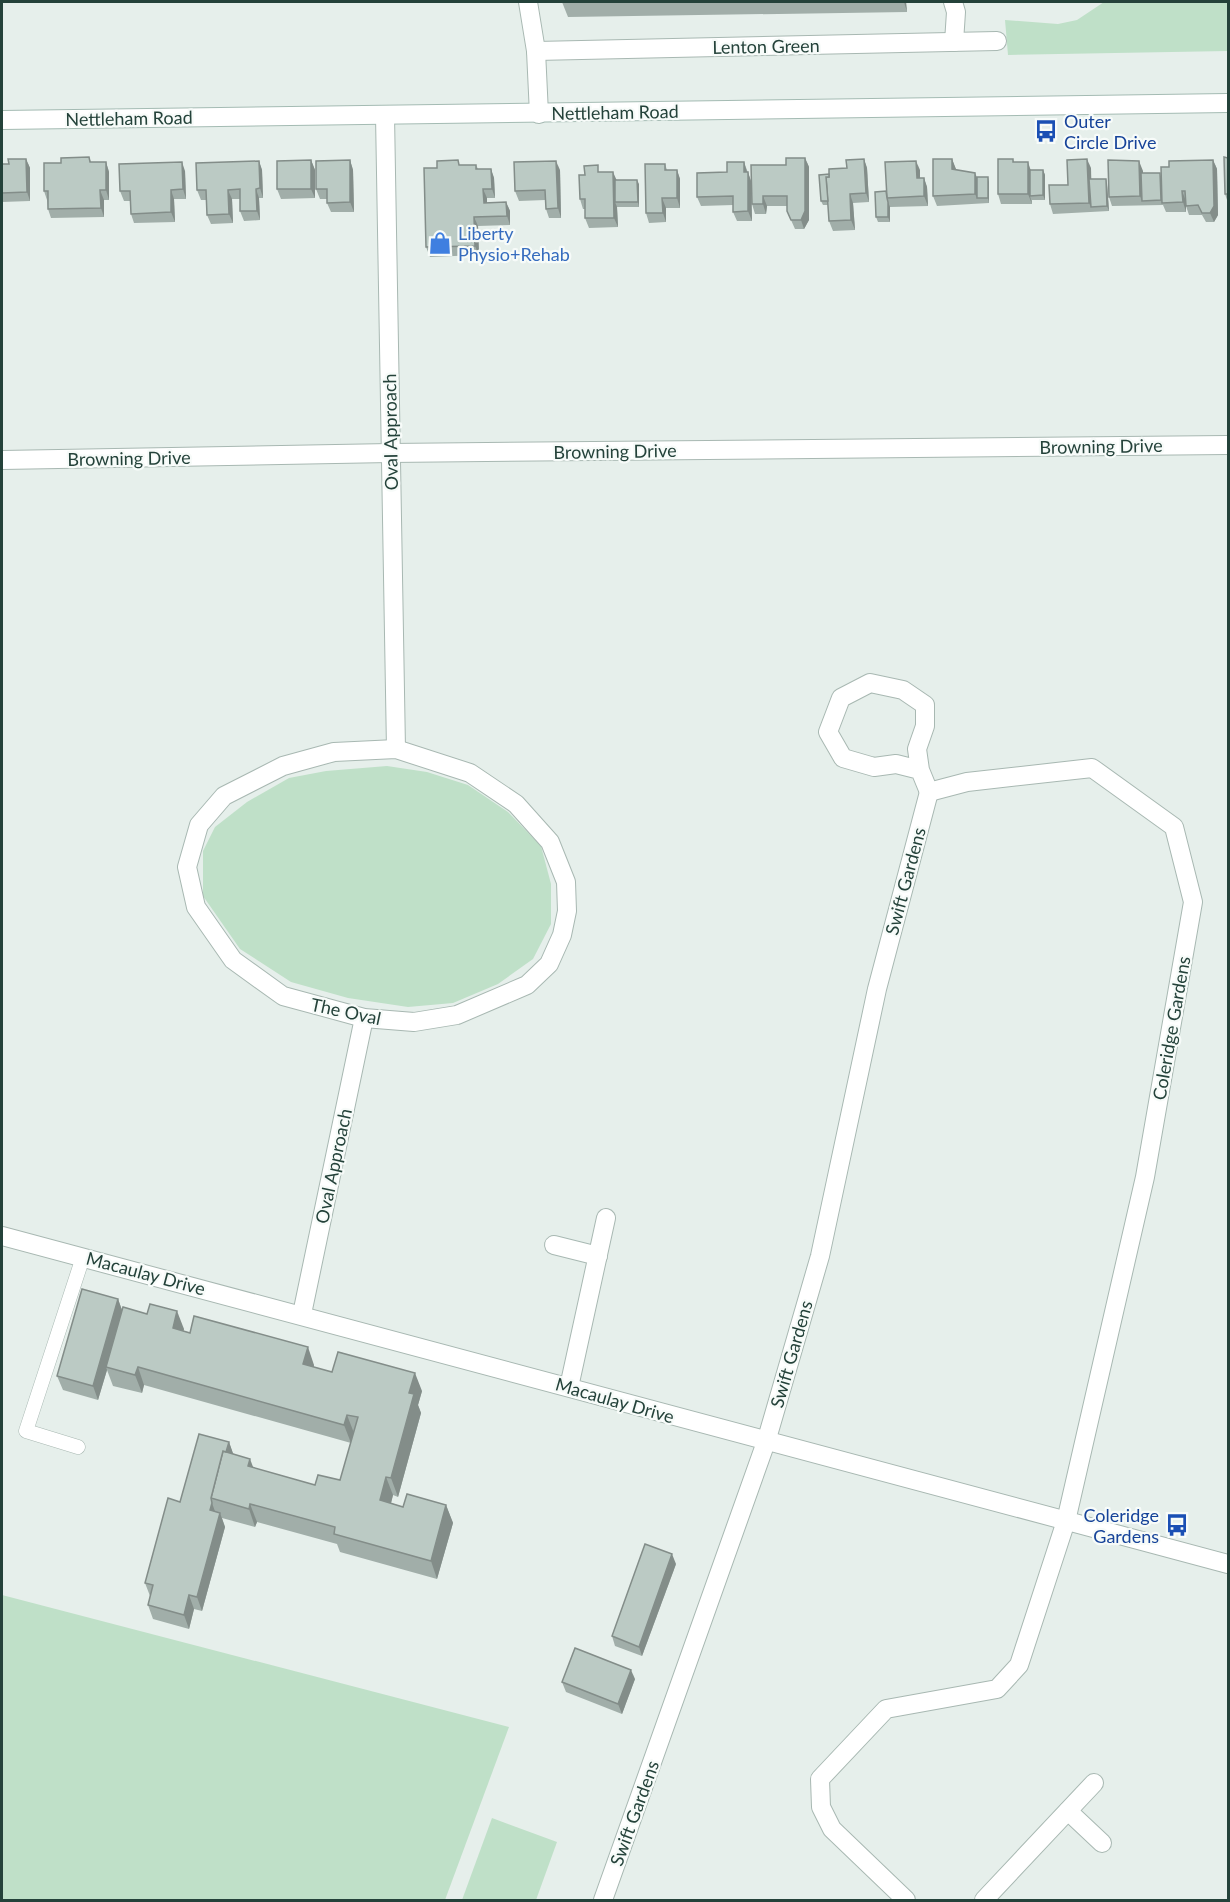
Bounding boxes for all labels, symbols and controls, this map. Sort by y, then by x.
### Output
street label: Lenton Green [712,34,820,58]
street label: Nettleham Road [551,100,679,124]
street label: Nettleham Road [65,106,193,130]
place label: Outer Circle Drive [1064,110,1156,153]
bus stop icon: Outer Circle Drive [1033,118,1059,144]
place label: Liberty Physio+Rehab [458,222,570,265]
shop icon: Liberty Physio+Rehab [427,230,453,256]
street label: Oval Approach [378,373,402,491]
street label: Browning Drive [1039,434,1163,458]
street label: Browning Drive [553,439,677,463]
street label: Browning Drive [67,446,191,470]
street label: Swift Gardens [880,825,930,937]
street label: Coleridge Gardens [1148,954,1195,1102]
street label: The Oval [309,993,383,1029]
street label: Oval Approach [310,1107,356,1225]
street label: Macaulay Drive [84,1247,208,1299]
street label: Swift Gardens [765,1298,817,1410]
street label: Macaulay Drive [553,1373,677,1427]
place label: Coleridge Gardens [1084,1504,1159,1547]
bus stop icon: Coleridge Gardens [1164,1512,1190,1538]
street label: Swift Gardens [605,1757,663,1869]

